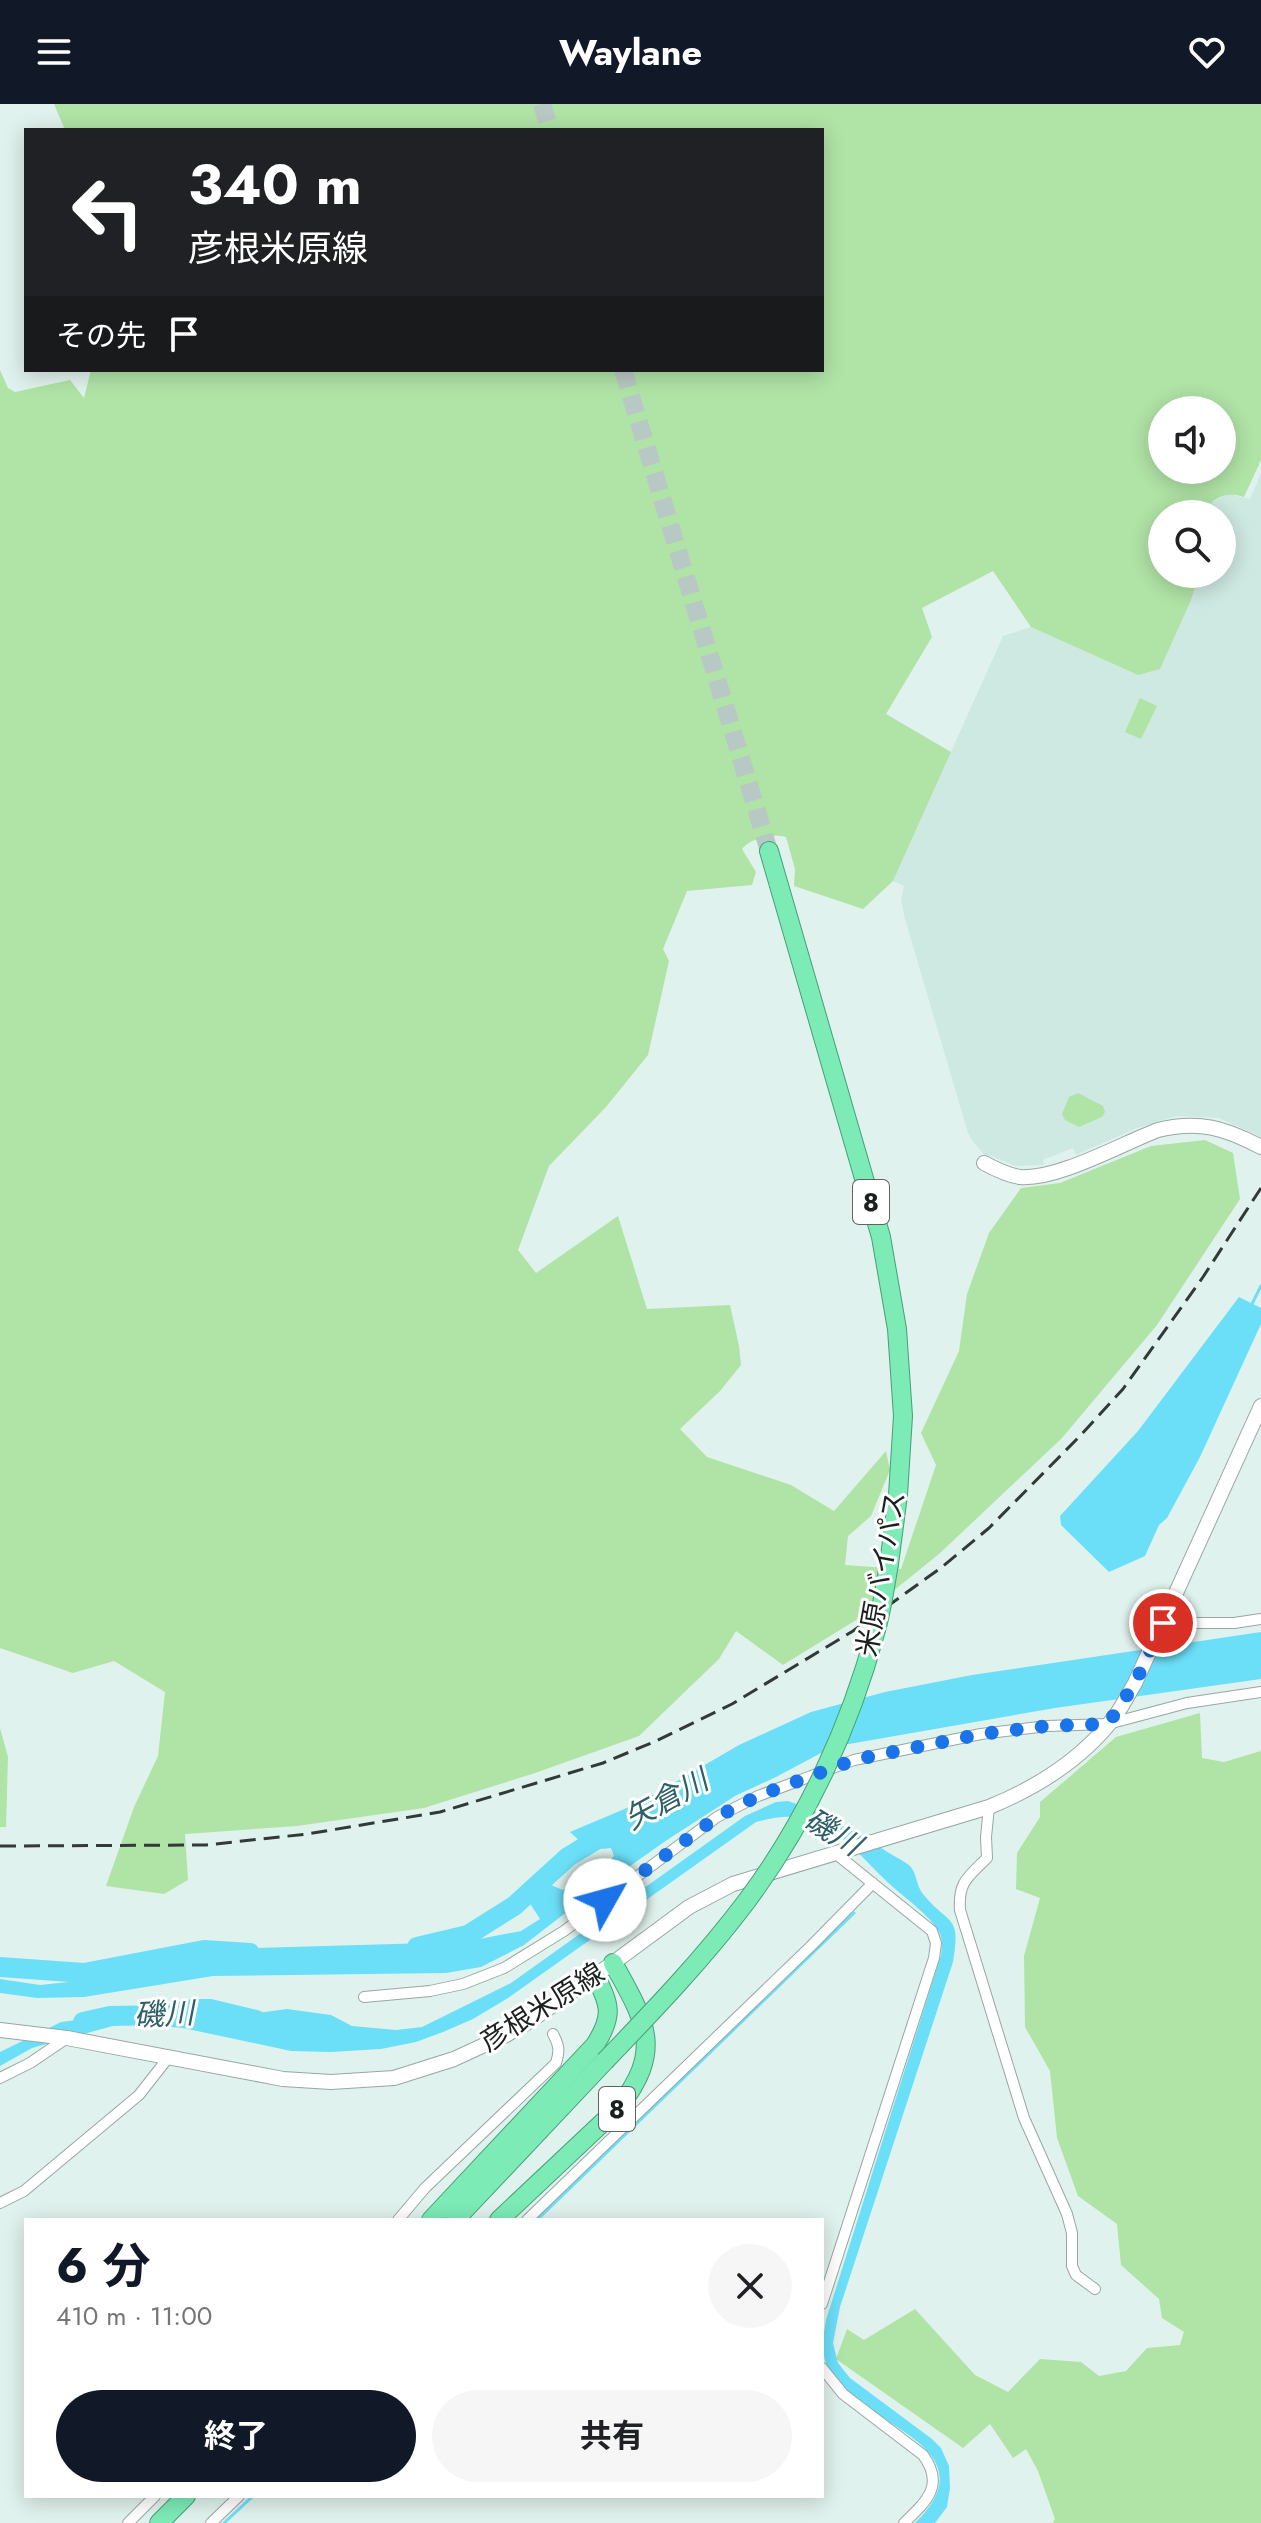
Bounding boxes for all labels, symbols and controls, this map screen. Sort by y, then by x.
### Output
text: Waylane [559,26,702,78]
icon: menu [32,30,76,74]
icon: heart [1185,30,1229,74]
text: 340 m [188,144,362,225]
icon: left [56,160,160,264]
text: 彦根米原線 [188,222,368,274]
icon: arrive [162,312,206,356]
text: その先 [56,314,146,357]
map controls [1148,396,1236,588]
button: sound [1148,396,1236,484]
button: search [1148,500,1236,588]
road number: 8 [853,1180,889,1224]
street label: 米原バイパス [846,1488,916,1660]
pin [1129,1589,1197,1657]
icon: arrive [1141,1601,1185,1645]
water label: 矢倉川 [616,1757,718,1840]
water label: 磯川 [796,1798,872,1867]
position arrow [563,1858,647,1942]
street label: 彦根米原線 [472,1953,612,2061]
water label: 磯川 [133,1991,198,2037]
road number: 8 [599,2087,635,2131]
text: 6 分 [56,2232,151,2301]
button: close [708,2244,792,2328]
text: 410 m · 11:00 [56,2297,212,2335]
button: 終了 [56,2390,416,2482]
button: 共有 [432,2390,792,2482]

